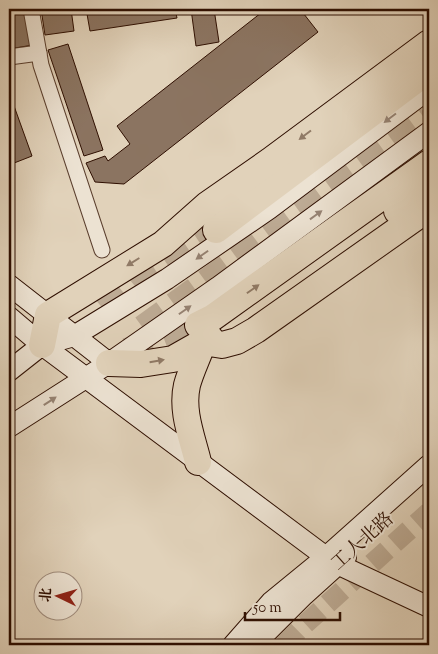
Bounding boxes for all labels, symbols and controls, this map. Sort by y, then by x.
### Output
one-way arrow [383,113,397,123]
one-way arrow [299,129,312,140]
one-way arrow [309,210,323,220]
one-way arrow [196,250,209,260]
one-way arrow [126,258,139,267]
one-way arrow [246,284,260,294]
one-way arrow [178,305,192,315]
one-way arrow [150,357,166,365]
one-way arrow [43,396,56,405]
street label: 工人北路 [326,507,400,577]
north arrow [32,572,82,622]
text: 北 [36,587,58,603]
scale bar [245,589,340,621]
text: 50 m [252,598,282,619]

